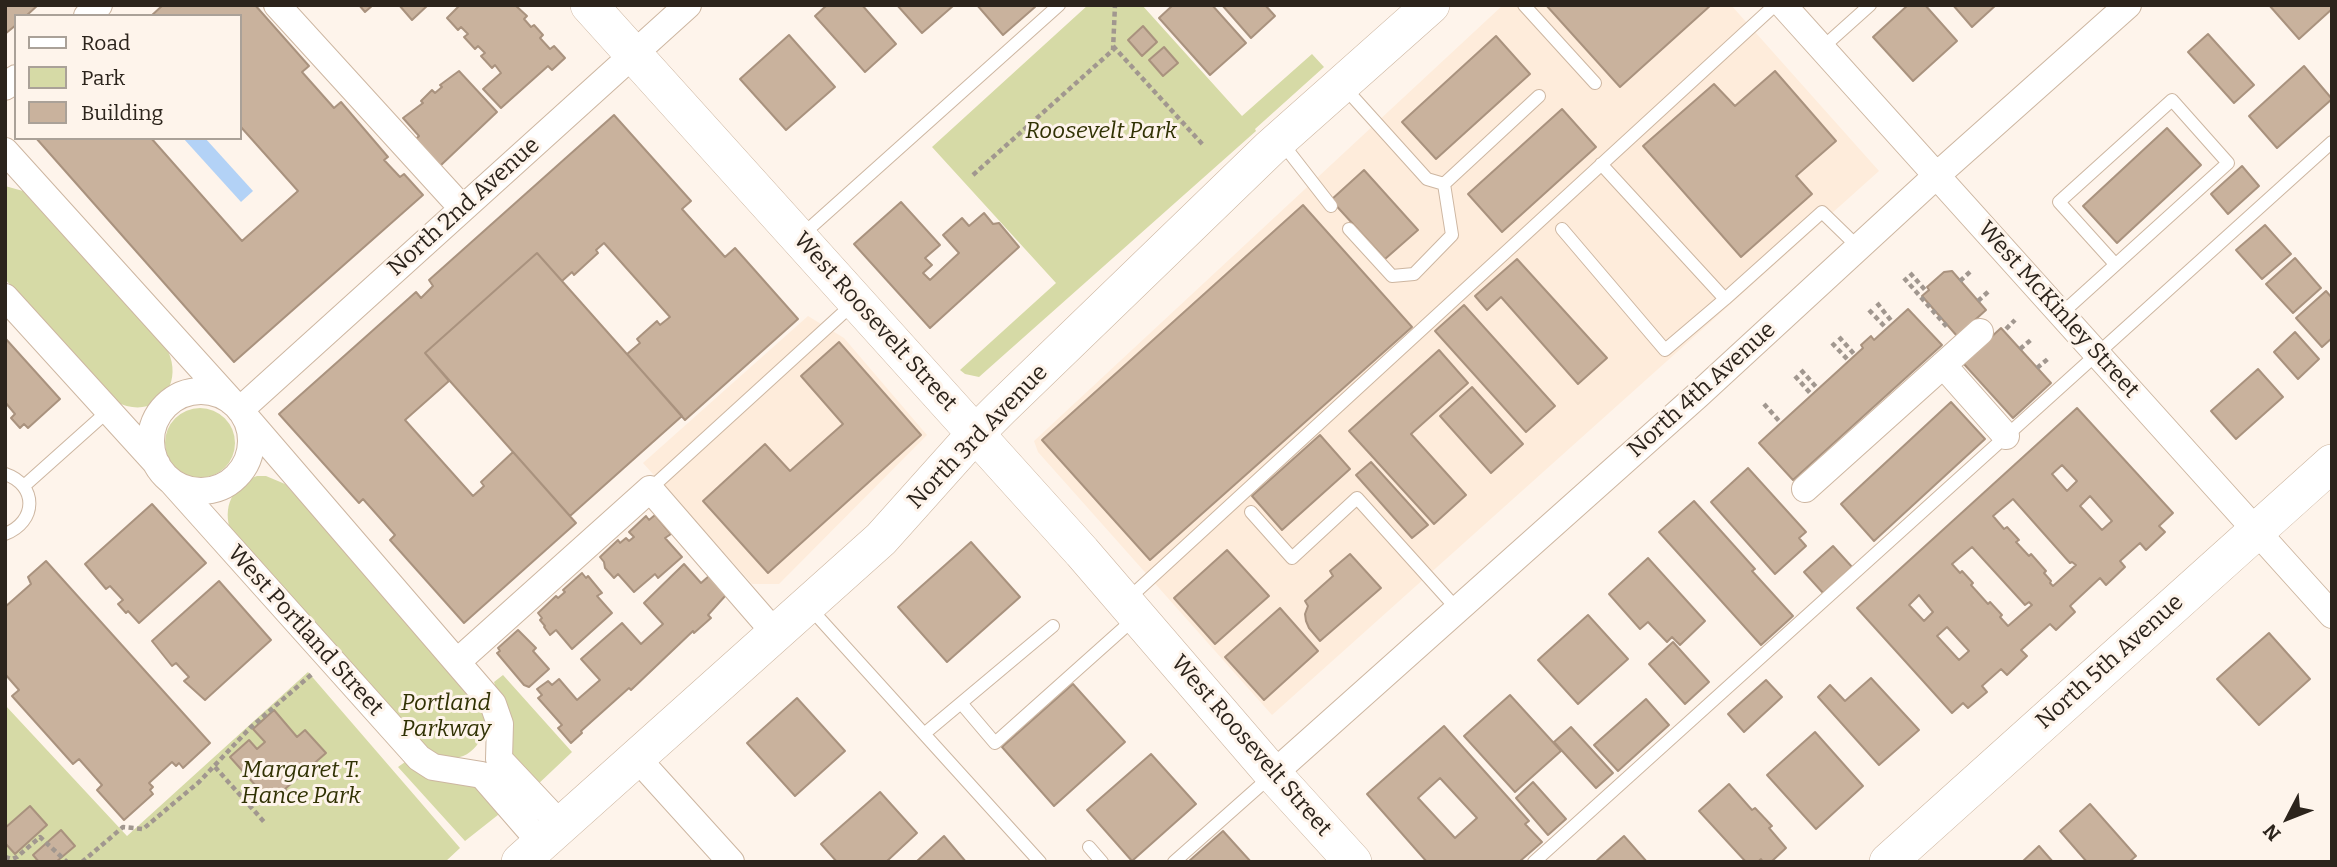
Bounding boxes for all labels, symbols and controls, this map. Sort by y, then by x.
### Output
legend [14,14,242,140]
text: Road [81,30,130,56]
text: Park [81,65,125,91]
text: Building [81,100,163,126]
park label: Roosevelt Park [1025,118,1177,146]
street label: North 2nd Avenue [383,132,545,282]
street label: West McKinley Street [1971,216,2145,404]
street label: West Roosevelt Street [787,227,963,417]
street label: North 4th Avenue [1622,316,1782,464]
street label: North 3rd Avenue [902,359,1054,515]
street label: West Portland Street [221,540,389,722]
street label: North 5th Avenue [2031,589,2189,735]
street label: West Roosevelt Street [1165,650,1337,842]
park label: Portland Parkway [401,690,491,744]
park label: Margaret T. Hance Park [241,757,361,811]
north arrow [2253,783,2323,853]
text: N [2259,819,2285,846]

